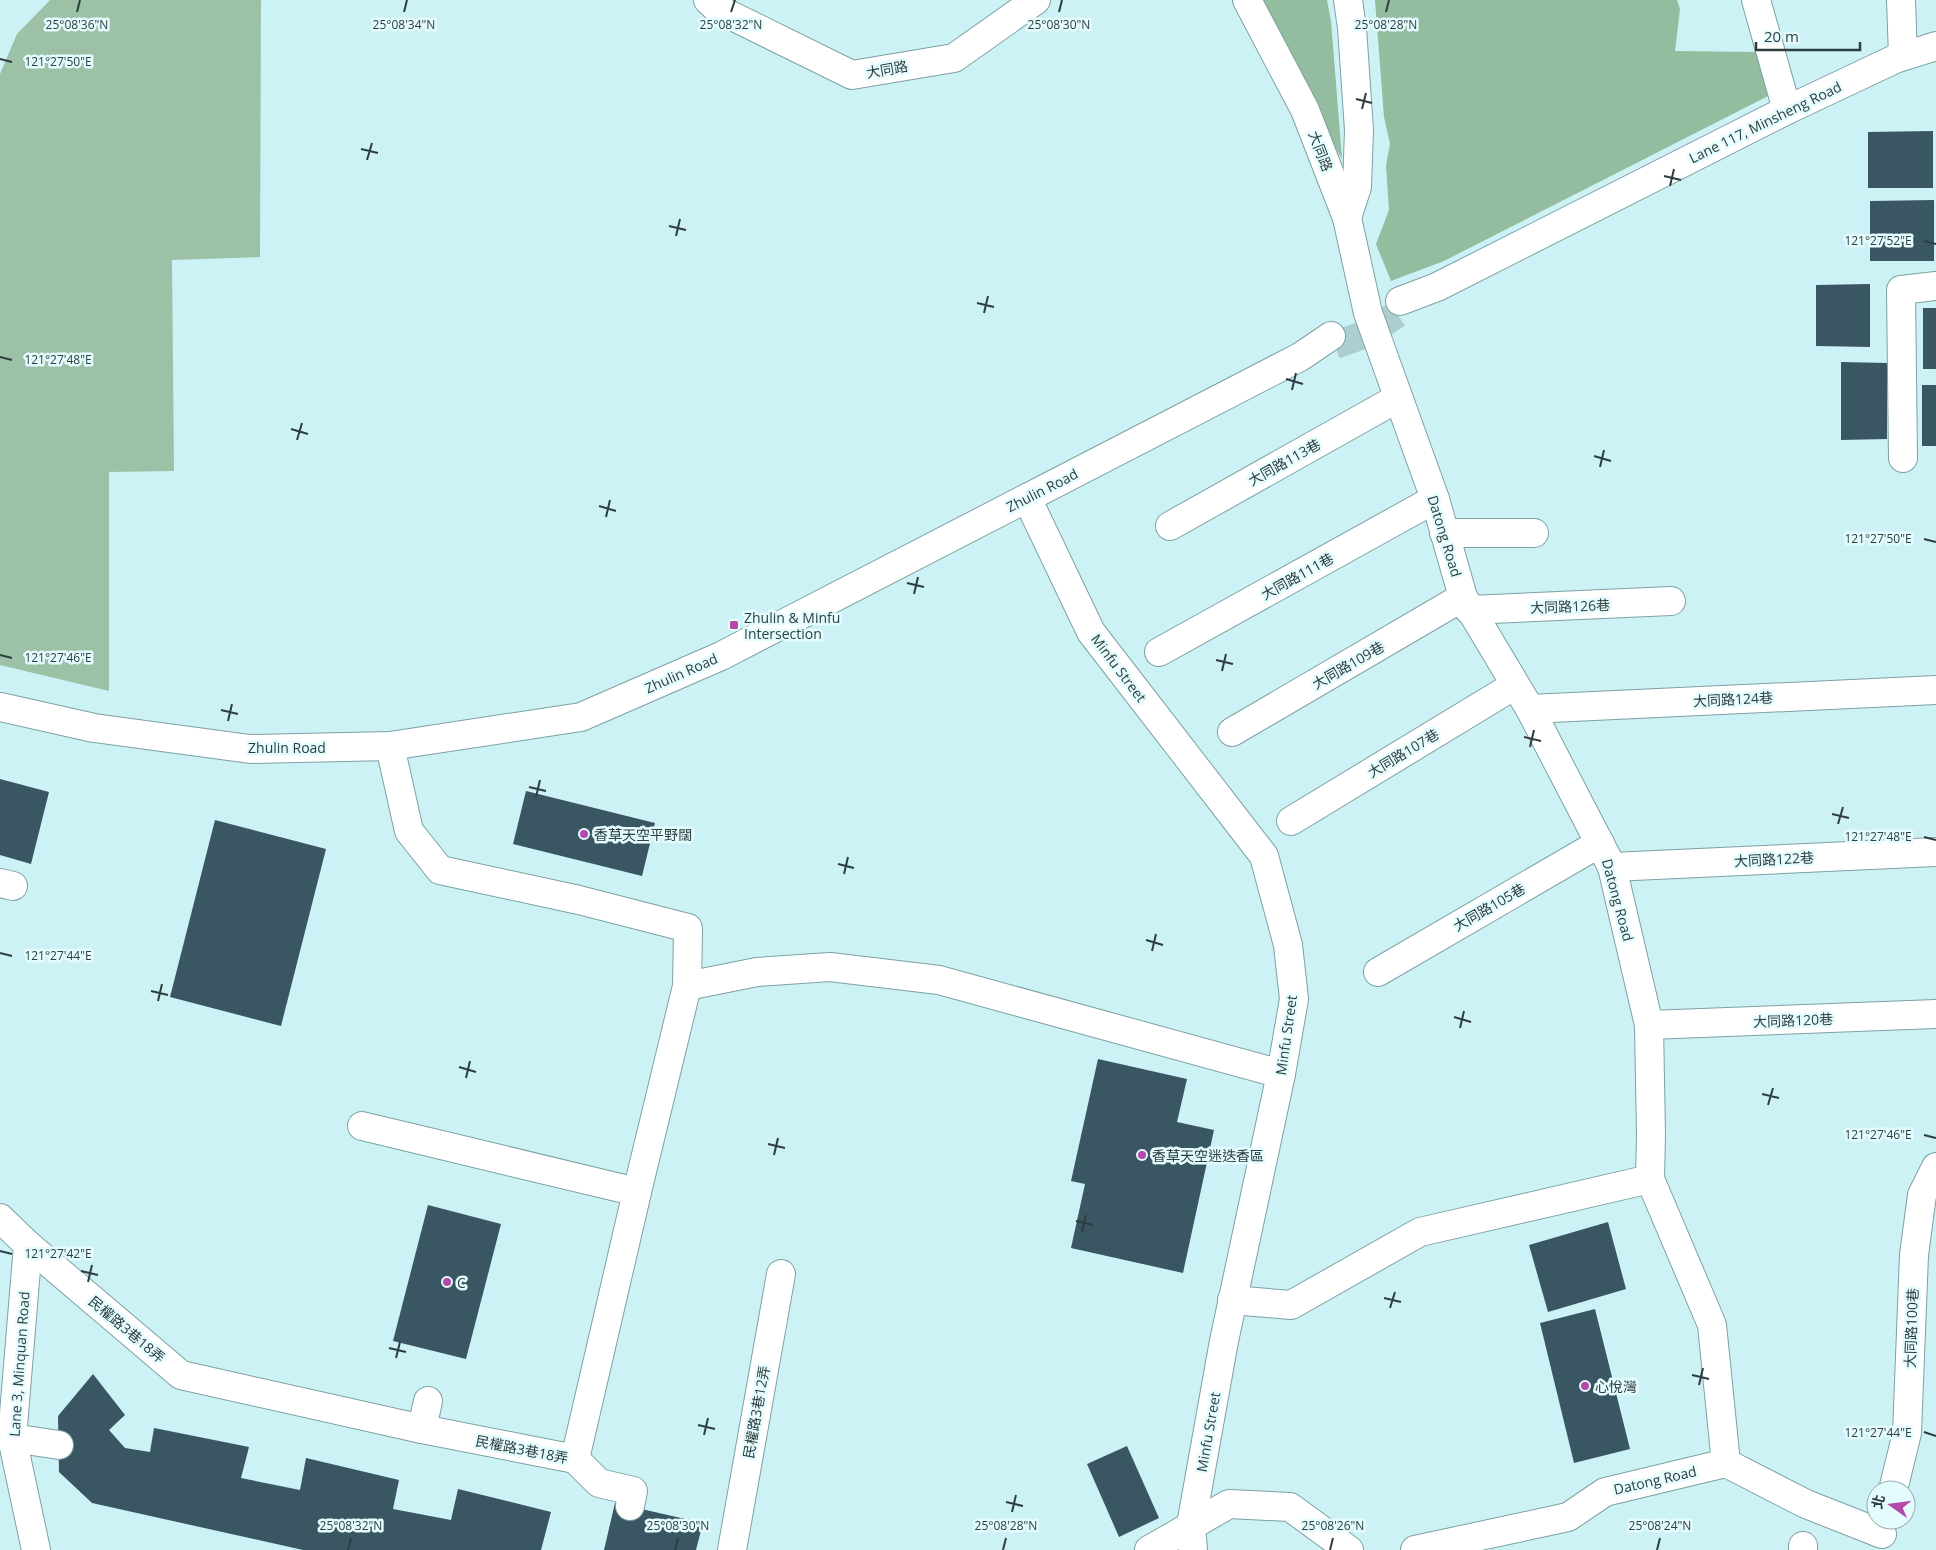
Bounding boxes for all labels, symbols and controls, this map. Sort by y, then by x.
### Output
text: 25°08'36"N [46,16,108,33]
text: 25°08'34"N [373,16,435,33]
text: 25°08'32"N [700,16,762,33]
text: 25°08'30"N [1028,16,1090,33]
text: 25°08'28"N [1355,16,1417,33]
scale bar [1756,20,1860,52]
text: 20 m [1764,26,1799,46]
text: 121°27'50"E [24,53,92,70]
street label: 大同路 [865,56,909,82]
street label: Lane 117, Minsheng Road [1686,77,1844,167]
street label: 大同路 [1305,128,1337,174]
text: 121°27'52"E [1844,232,1912,249]
text: 121°27'48"E [24,351,92,368]
street label: 大同路113巷 [1244,434,1324,490]
street label: Zhulin Road [1003,464,1081,516]
street label: Datong Road [1424,493,1466,579]
text: 121°27'50"E [1844,530,1912,547]
street label: 大同路111巷 [1257,548,1337,604]
street label: 大同路126巷 [1530,595,1610,617]
place label: Zhulin & Minfu Intersection [744,608,840,643]
marker: Zhulin & Minfu Intersection [728,619,740,631]
street label: Minfu Street [1087,630,1151,706]
street label: 大同路109巷 [1309,637,1387,693]
street label: Zhulin Road [642,648,720,698]
text: 121°27'46"E [24,649,92,666]
street label: 大同路124巷 [1693,687,1773,711]
street label: 大同路107巷 [1364,724,1442,782]
street label: Zhulin Road [248,738,326,757]
place label: 香草天空平野闊 [594,825,692,844]
marker: 香草天空平野闊 [578,828,590,840]
text: 121°27'48"E [1844,828,1912,845]
street label: 大同路122巷 [1734,847,1814,871]
street label: Datong Road [1598,857,1638,943]
street label: 大同路105巷 [1450,879,1528,935]
text: 121°27'44"E [24,947,92,964]
street label: Minfu Street [1271,994,1301,1076]
street label: 大同路120巷 [1753,1009,1833,1031]
text: 121°27'46"E [1844,1126,1912,1143]
place label: 香草天空迷迭香區 [1152,1146,1264,1165]
marker: 香草天空迷迭香區 [1136,1149,1148,1161]
text: 121°27'42"E [24,1245,92,1262]
place label: C [457,1273,466,1292]
marker: C [441,1276,453,1288]
street label: 大同路100巷 [1900,1288,1922,1368]
street label: Lane 3, Minquan Road [4,1291,34,1437]
street label: 民權路3巷18弄 [85,1292,169,1366]
street label: 民權路3巷12弄 [738,1364,774,1460]
place label: 心悅灣 [1595,1377,1637,1396]
marker: 心悅灣 [1579,1380,1591,1392]
street label: Minfu Street [1192,1391,1224,1473]
text: 121°27'44"E [1844,1424,1912,1441]
street label: 民權路3巷18弄 [474,1431,570,1467]
street label: Datong Road [1612,1461,1698,1499]
north arrow [1866,1480,1916,1530]
text: 北 [1867,1493,1889,1511]
text: 25°08'32"N [320,1517,382,1534]
text: 25°08'30"N [647,1517,709,1534]
text: 25°08'28"N [975,1517,1037,1534]
text: 25°08'26"N [1302,1517,1364,1534]
text: 25°08'24"N [1629,1517,1691,1534]

